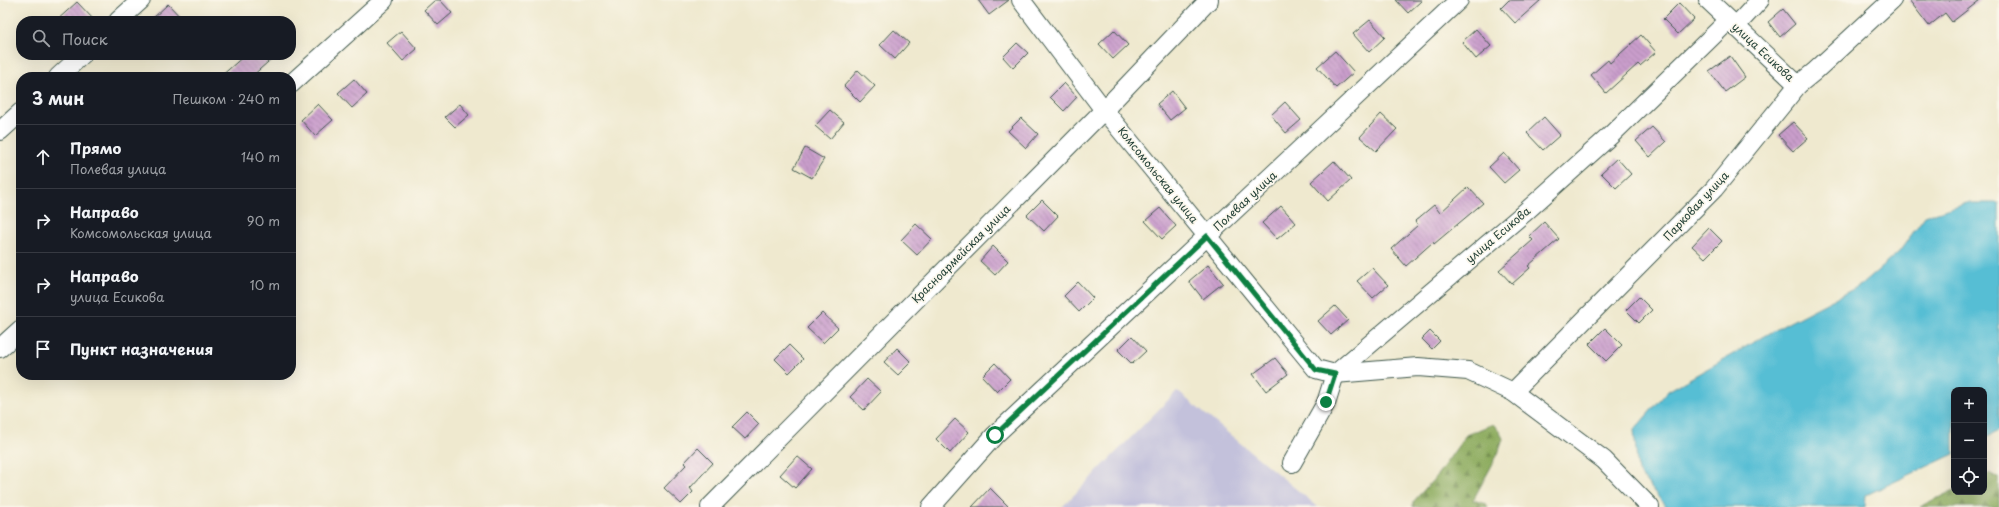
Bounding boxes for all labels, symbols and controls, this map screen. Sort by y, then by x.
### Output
search box [16,16,296,60]
street label: улица Есикова [1728,18,1798,85]
icon: search [30,27,52,49]
text: Поиск [62,27,108,50]
text: 3 мин [32,85,84,111]
text: Пешком · 240 m [173,89,280,108]
street label: Комсомольская улица [1114,123,1203,227]
text: Прямо [70,136,121,159]
icon: ahead [32,146,54,168]
text: 140 m [241,147,280,166]
text: Полевая улица [70,159,166,178]
street label: Полевая улица [1209,167,1280,235]
street label: Парковая улица [1659,167,1732,244]
text: Направо [70,200,139,223]
street label: Красноармейская улица [907,200,1014,307]
street label: улица Есикова [1462,202,1534,267]
icon: right [32,210,54,232]
text: 90 m [247,211,280,230]
text: Комсомольская улица [70,223,212,242]
text: Направо [70,264,139,287]
icon: right [32,274,54,296]
text: 10 m [250,275,280,294]
text: улица Есикова [70,287,164,306]
text: Пункт назначения [70,337,213,360]
icon: arrive [32,338,54,360]
map controls [1951,387,1987,495]
button: + [1951,387,1987,423]
route end [1317,393,1335,411]
button: − [1951,423,1987,459]
route start [986,426,1004,444]
button: locate [1951,459,1987,495]

